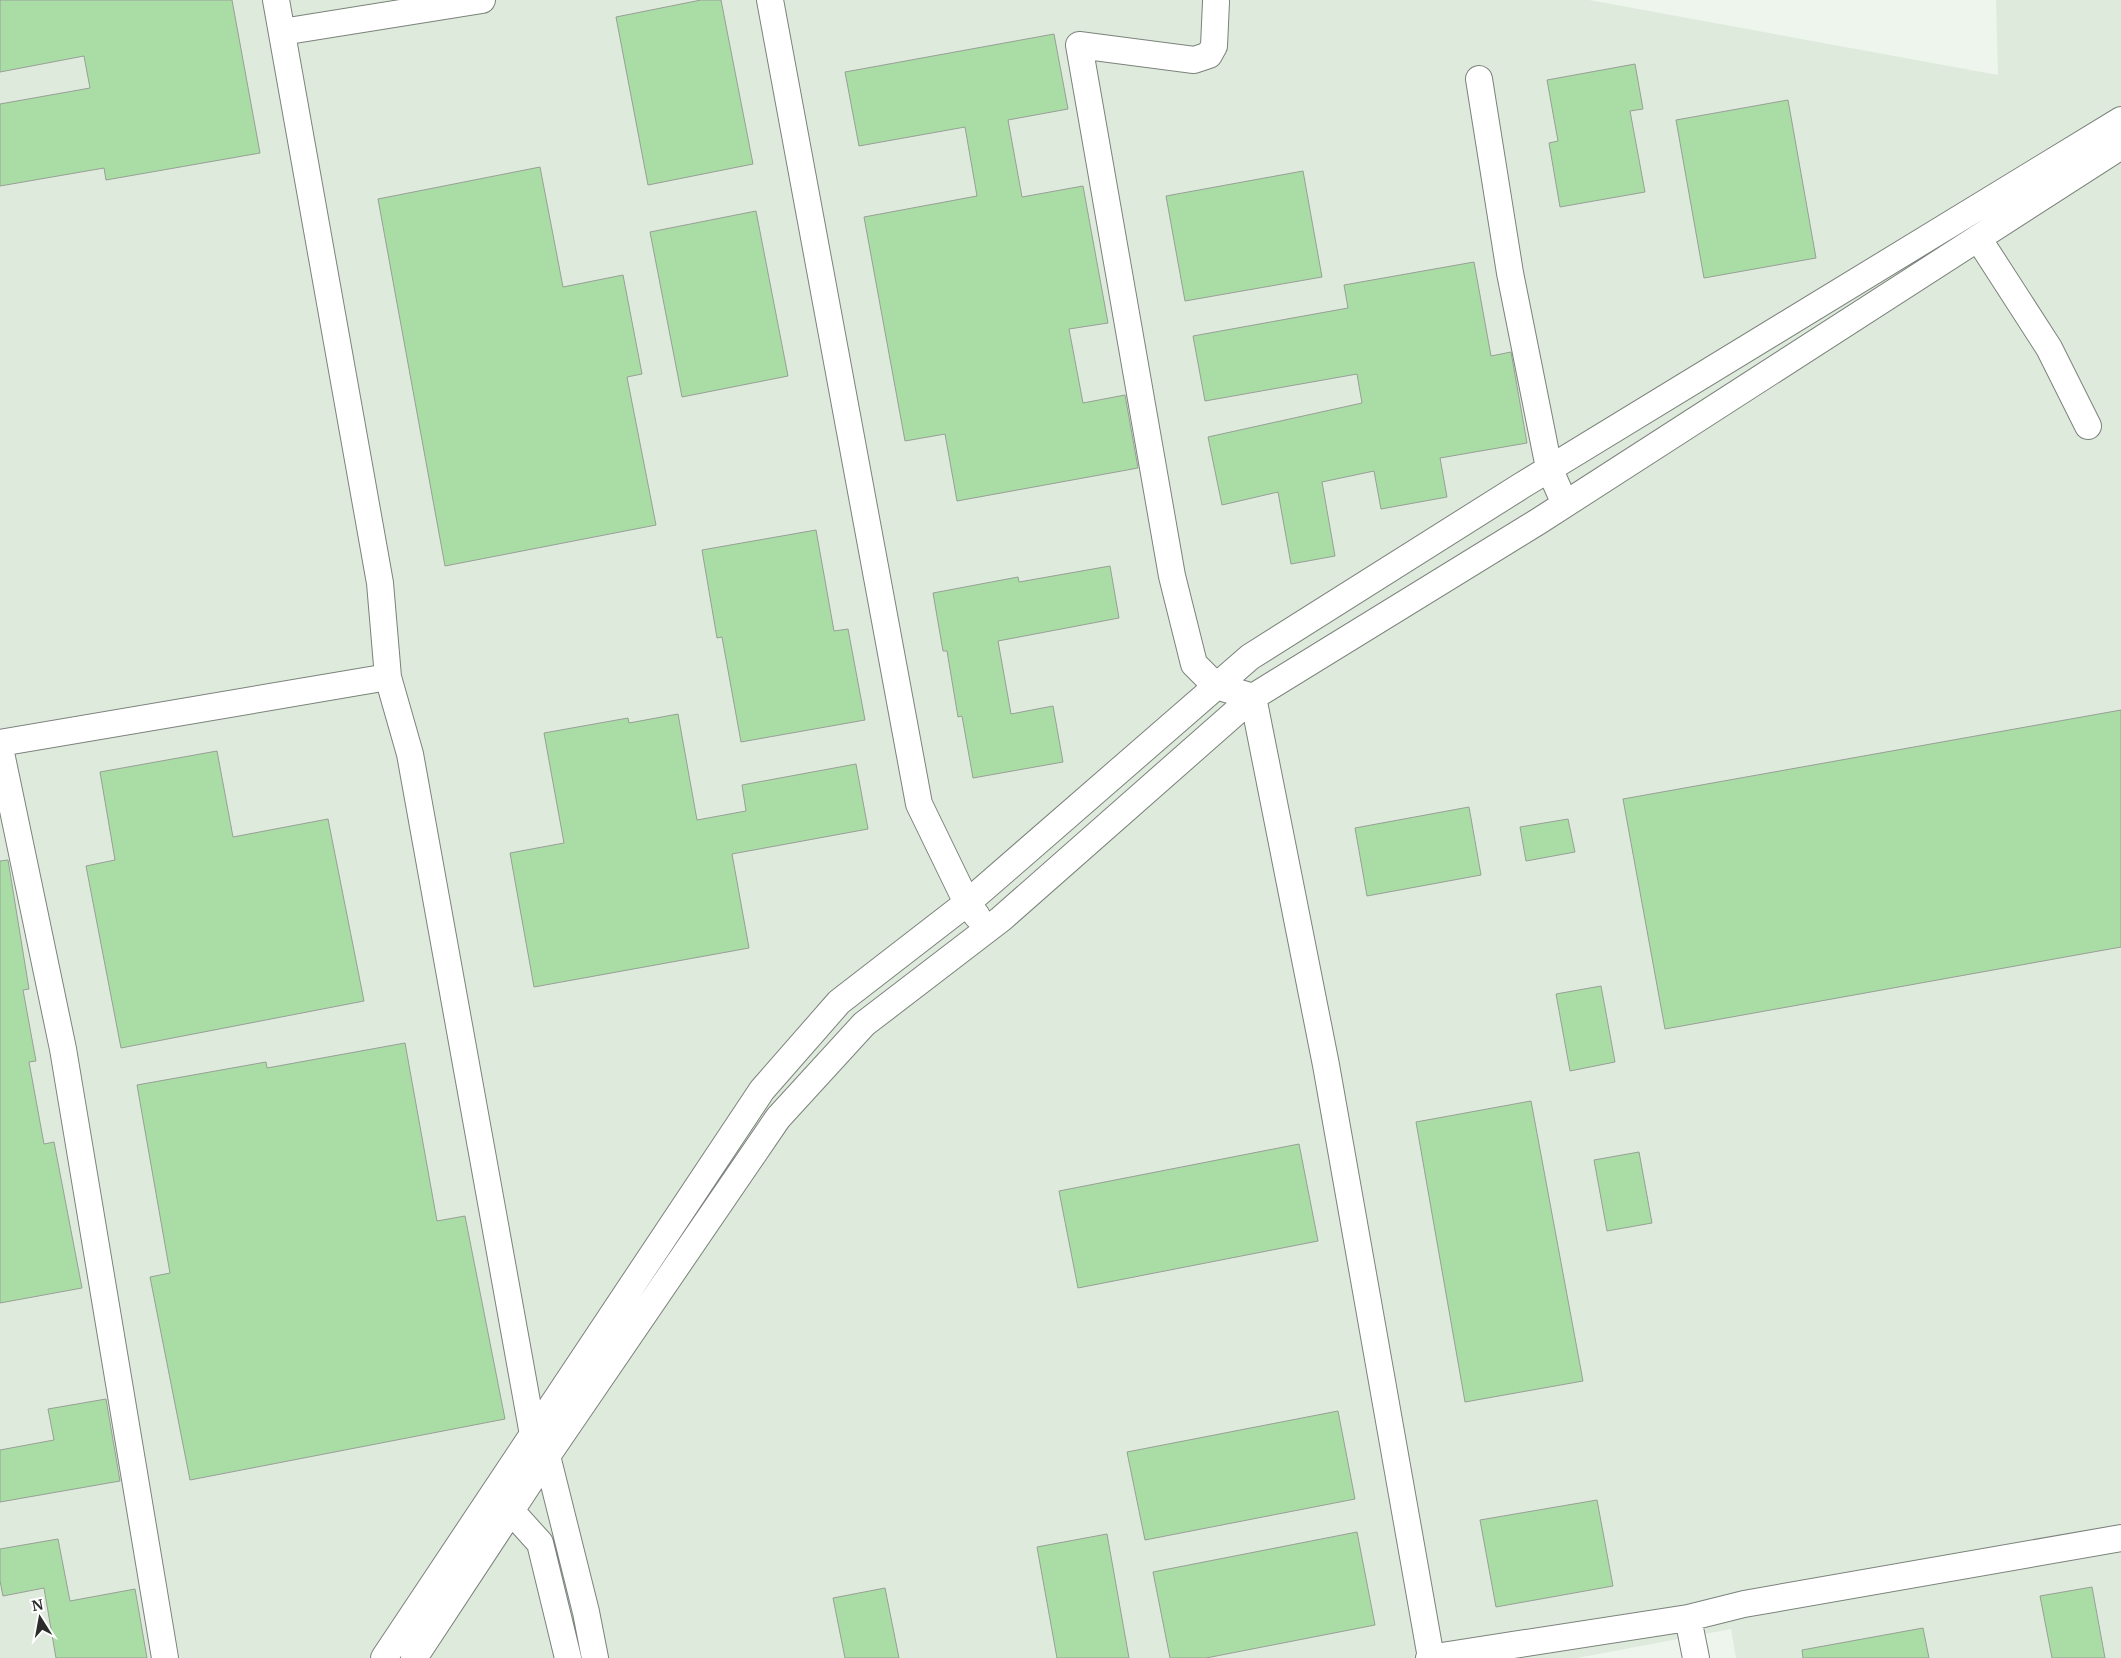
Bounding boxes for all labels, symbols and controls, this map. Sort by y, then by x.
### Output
north arrow [15,1593,65,1643]
text: N [30,1595,45,1615]

